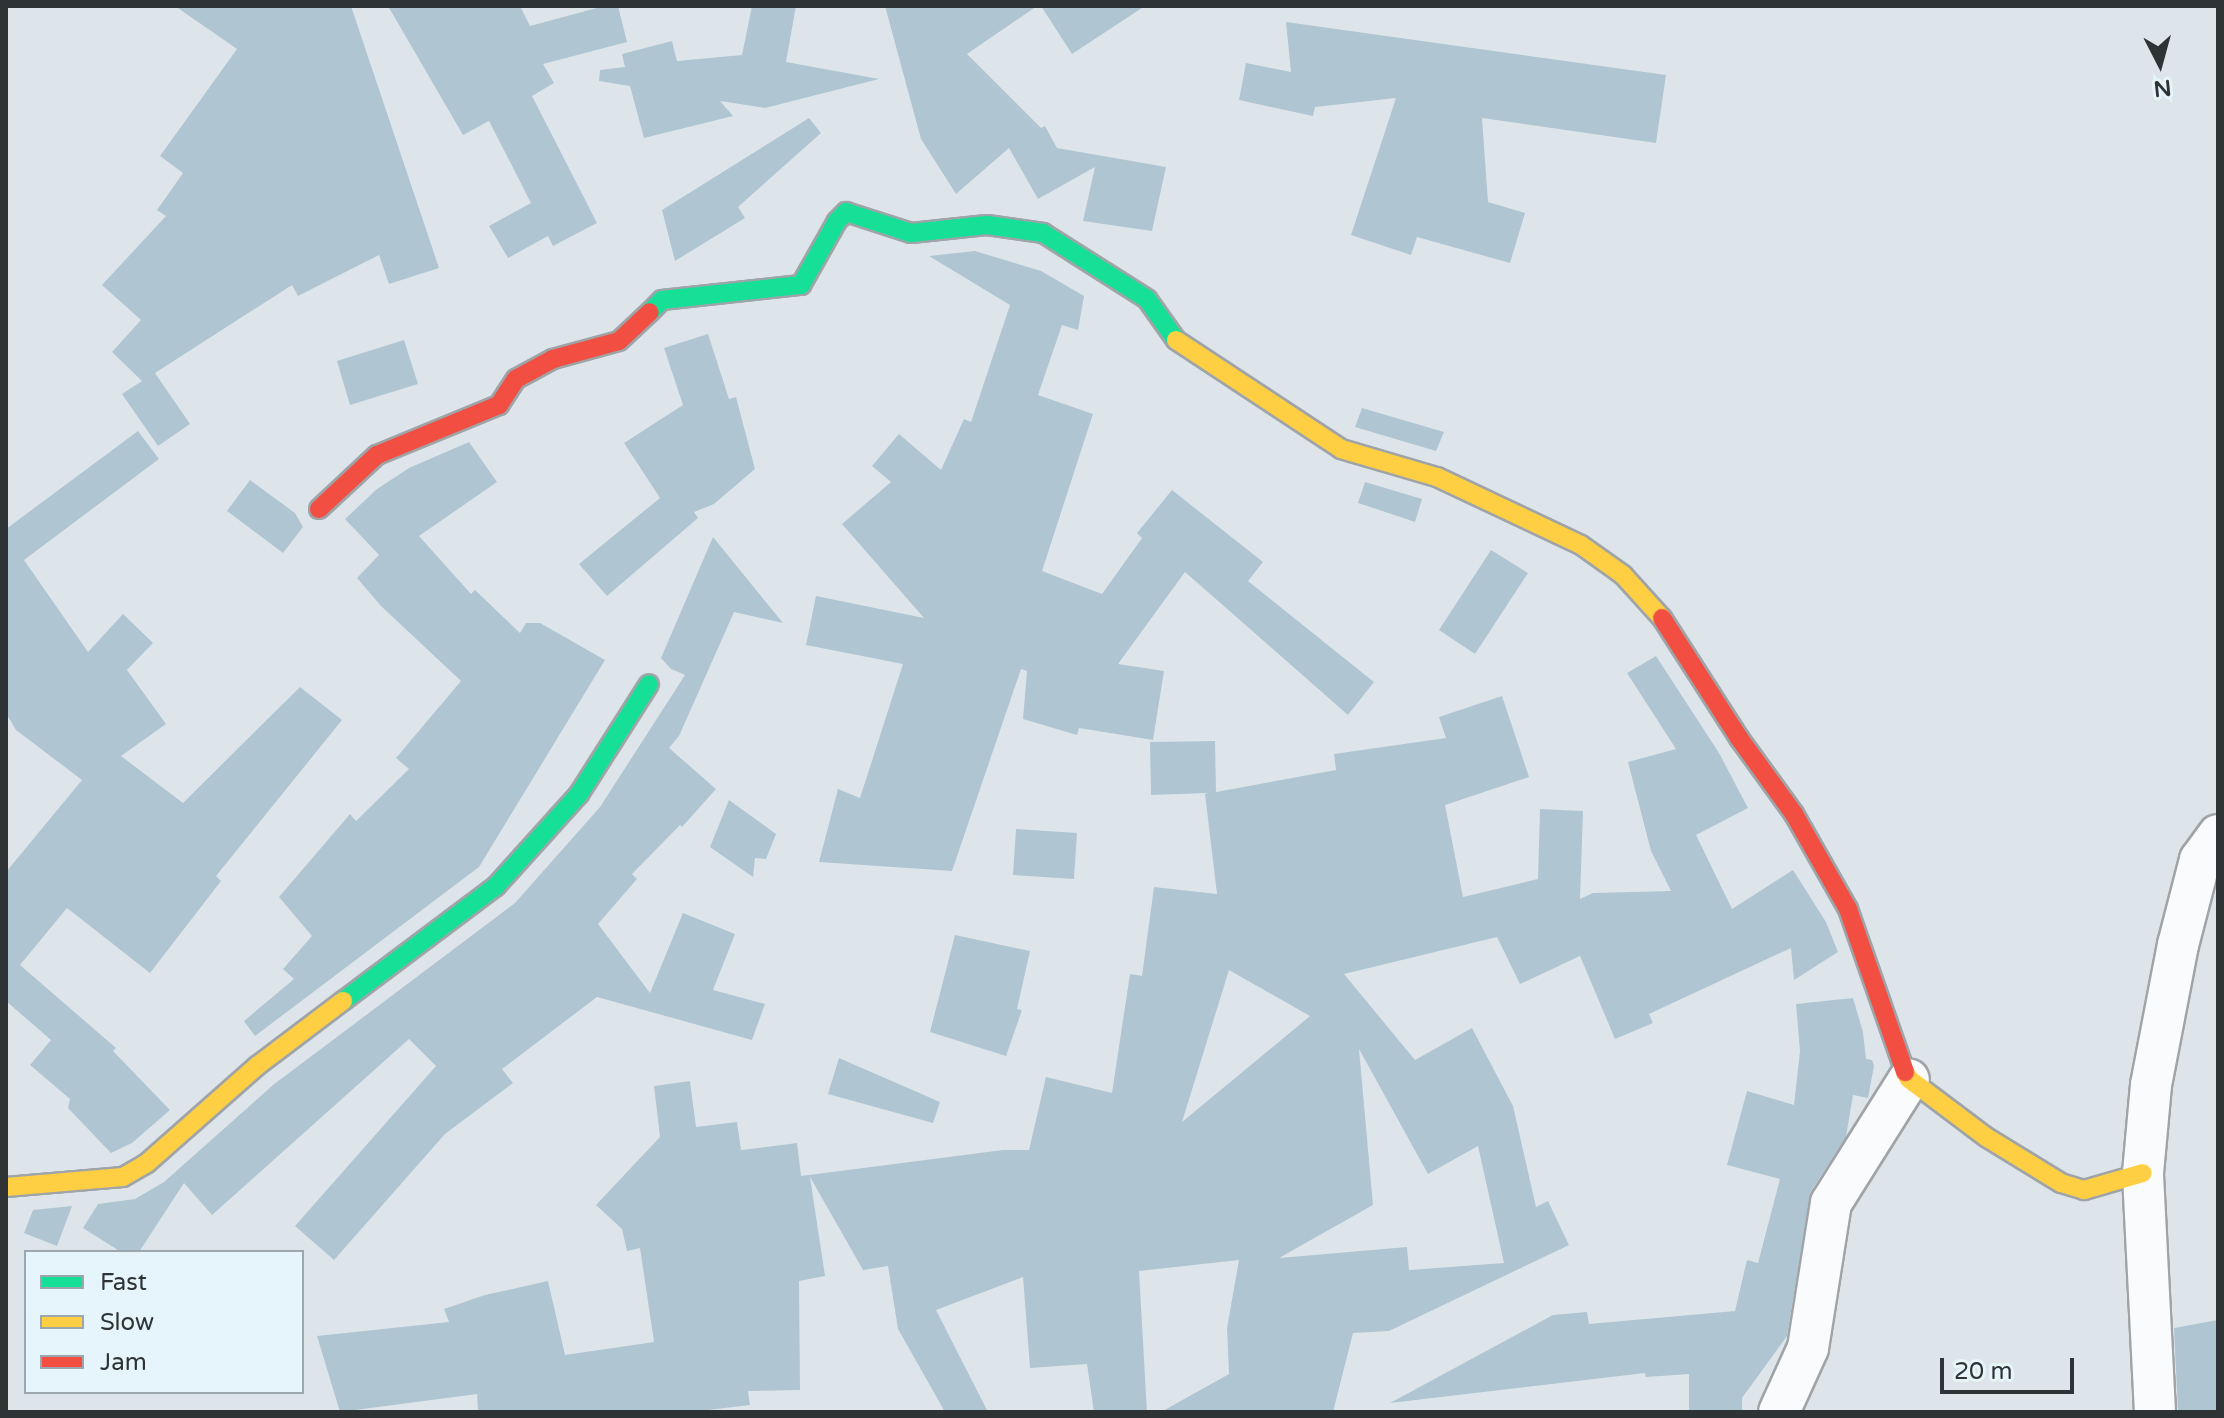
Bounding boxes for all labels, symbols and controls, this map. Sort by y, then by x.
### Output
north arrow [2120,24,2200,104]
text: N [2152,74,2173,102]
legend [24,1250,304,1394]
text: Fast [100,1268,147,1297]
text: Slow [100,1308,154,1337]
scale bar [1944,1342,2078,1392]
text: Jam [100,1348,147,1377]
text: 20 m [1954,1357,2012,1386]

